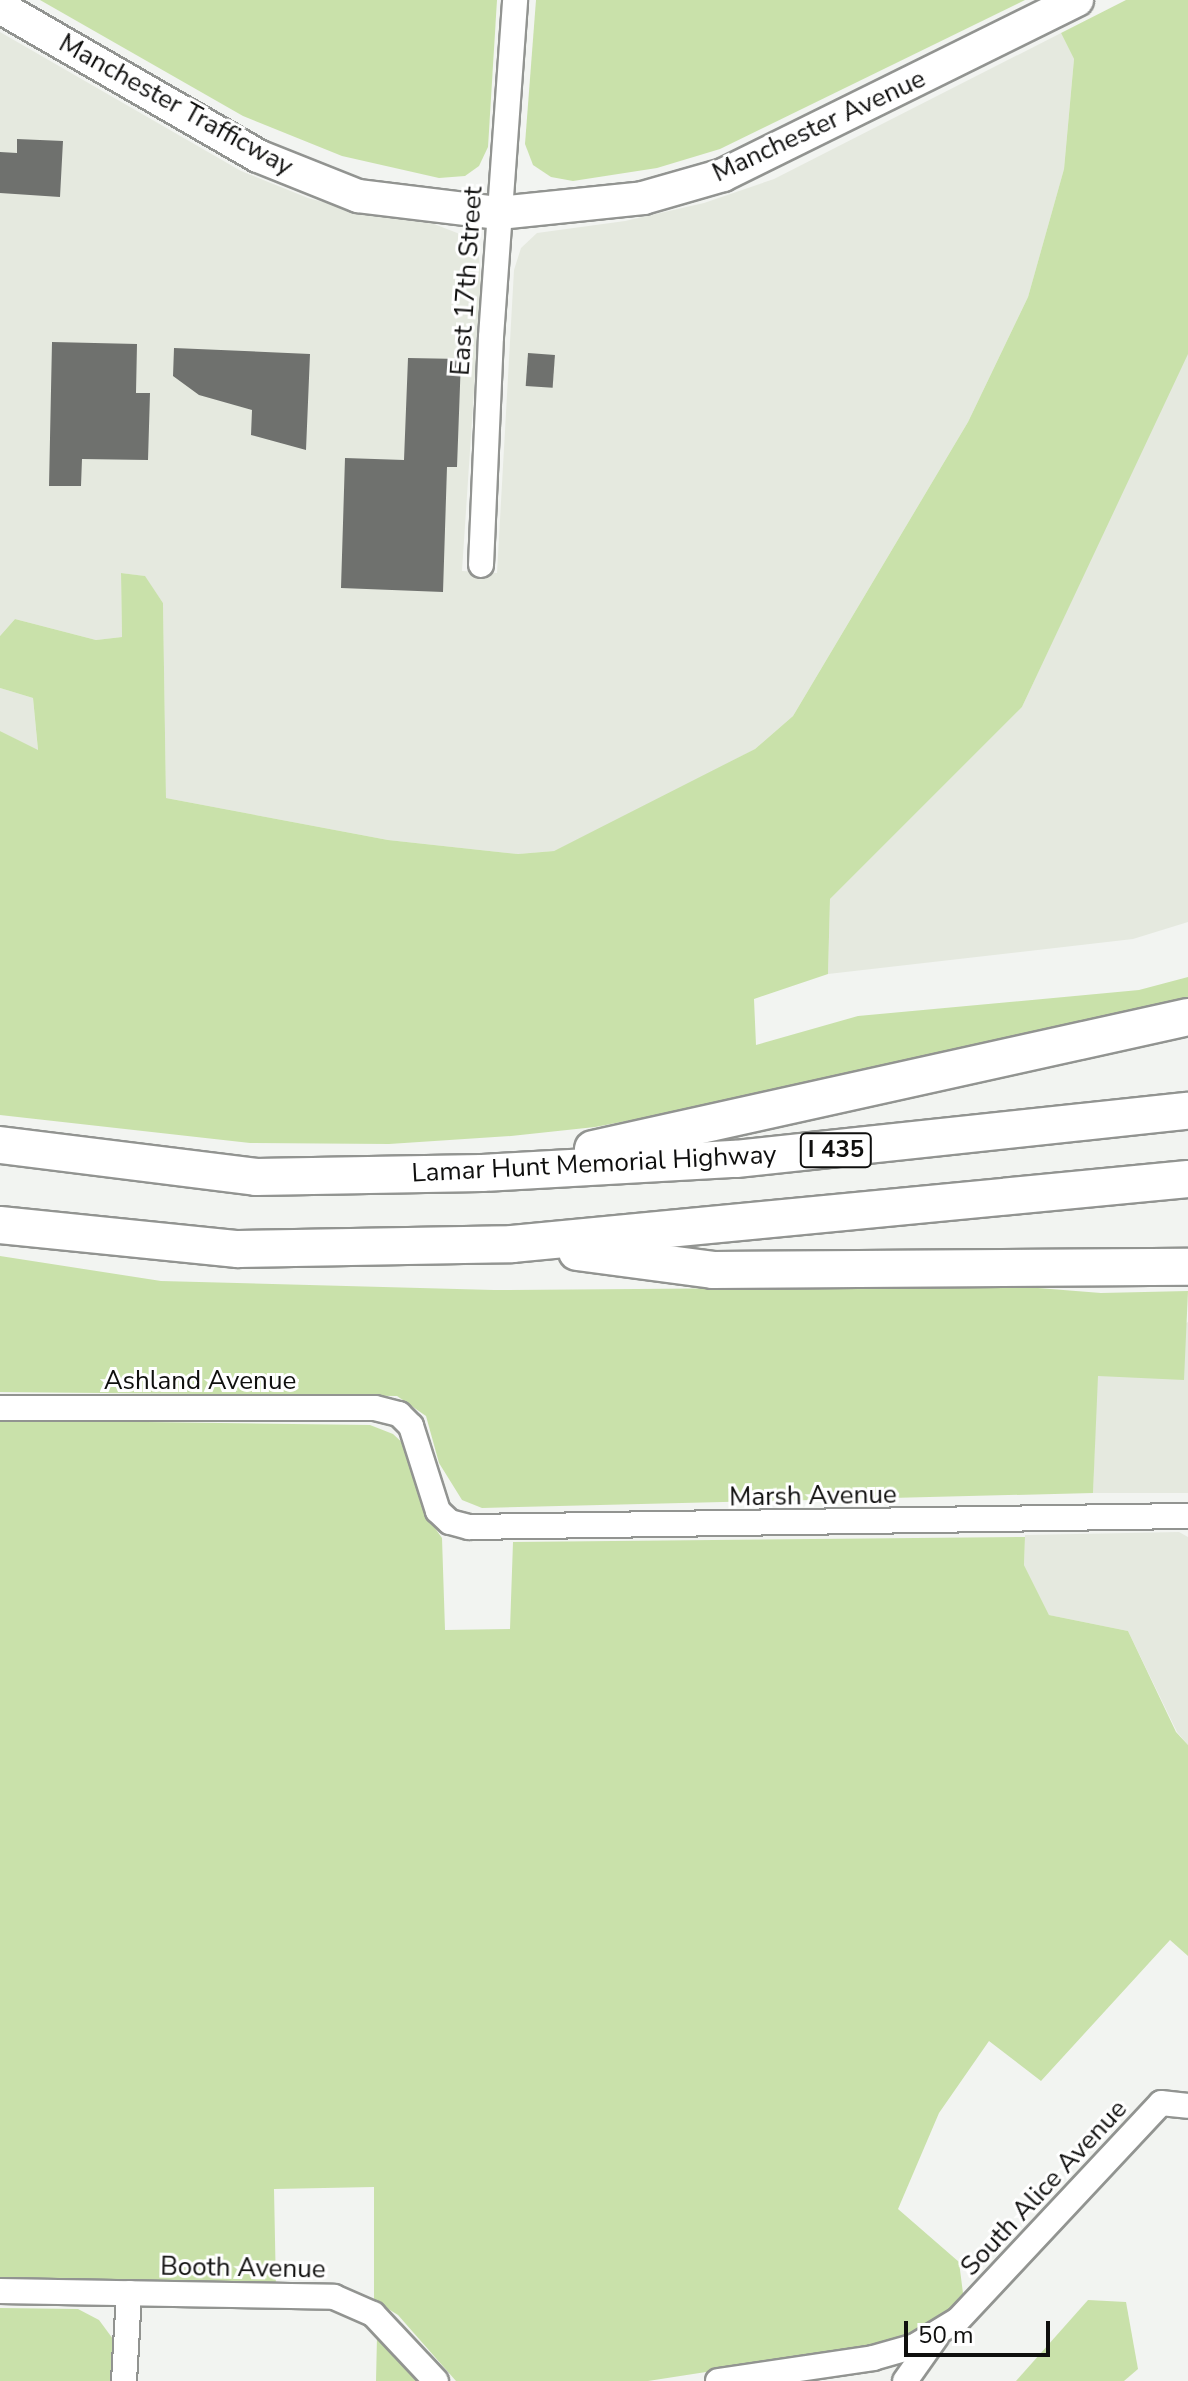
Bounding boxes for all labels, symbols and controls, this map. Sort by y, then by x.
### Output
street label: Manchester Trafficway [54,28,298,182]
street label: Manchester Avenue [708,63,930,189]
street label: East 17th Street [445,185,489,377]
road number: I 435 [798,1130,874,1170]
street label: Lamar Hunt Memorial Highway [411,1139,777,1189]
street label: Ashland Avenue [104,1365,296,1397]
street label: Marsh Avenue [729,1479,897,1513]
street label: South Alice Avenue [954,2094,1134,2282]
street label: Booth Avenue [160,2251,326,2285]
scale bar [908,2305,1054,2355]
text: 50 m [918,2319,974,2351]

